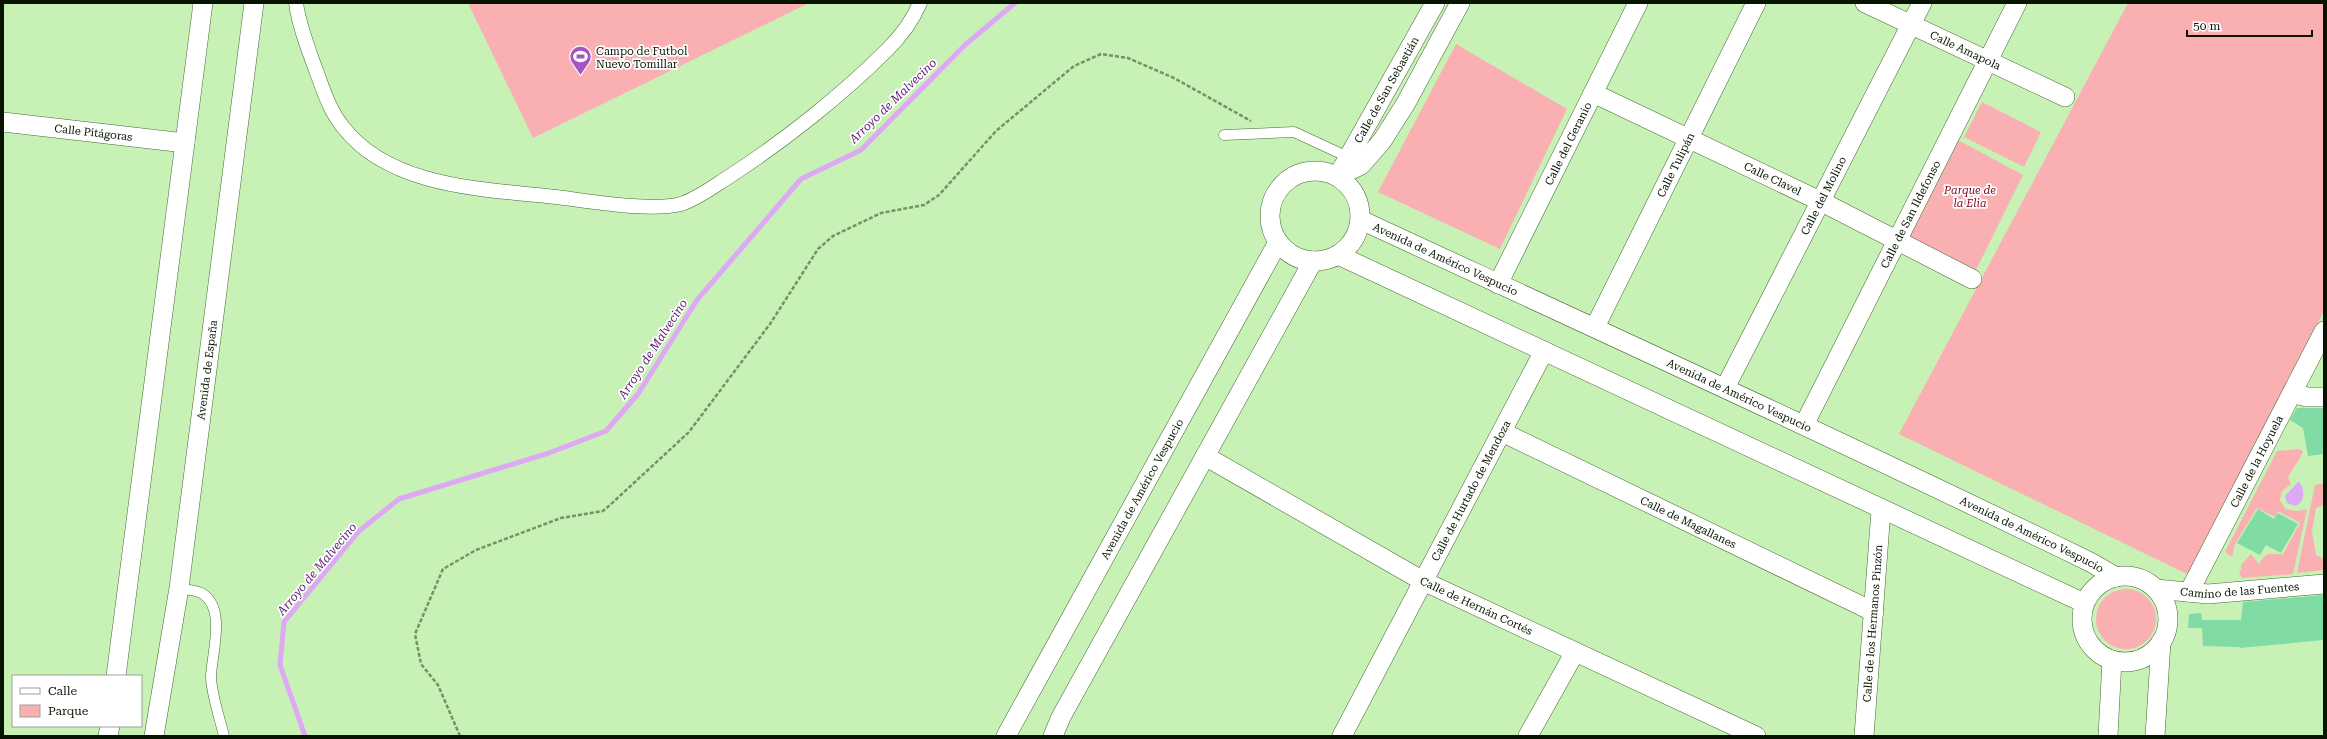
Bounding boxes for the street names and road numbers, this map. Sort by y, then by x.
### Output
street label: Calle Amapola [1928,28,2003,73]
street label: Calle de San Sebastián [1352,34,1422,145]
street label: Calle del Geranio [1542,100,1595,187]
street label: Calle Pitágoras [54,122,133,144]
street label: Calle Tulipán [1654,131,1698,200]
street label: Calle del Molino [1798,154,1849,237]
street label: Calle de San Ildefonso [1878,158,1943,271]
street label: Calle Clavel [1742,160,1804,198]
street label: Avenida de Américo Vespucio [1371,220,1520,299]
street label: Avenida de España [195,319,220,421]
street label: Avenida de Américo Vespucio [1665,356,1814,435]
street label: Calle de la Hoyuela [2228,413,2286,510]
street label: Avenida de Américo Vespucio [1099,417,1186,562]
street label: Calle de Hurtado de Mendoza [1429,418,1513,563]
street label: Calle de Magallanes [1638,494,1738,551]
street label: Avenida de Américo Vespucio [1958,494,2106,576]
street label: Calle de los Hermanos Pinzón [1861,544,1885,703]
street label: Calle de Hernán Cortés [1418,574,1534,638]
street label: Camino de las Fuentes [2180,580,2300,601]

